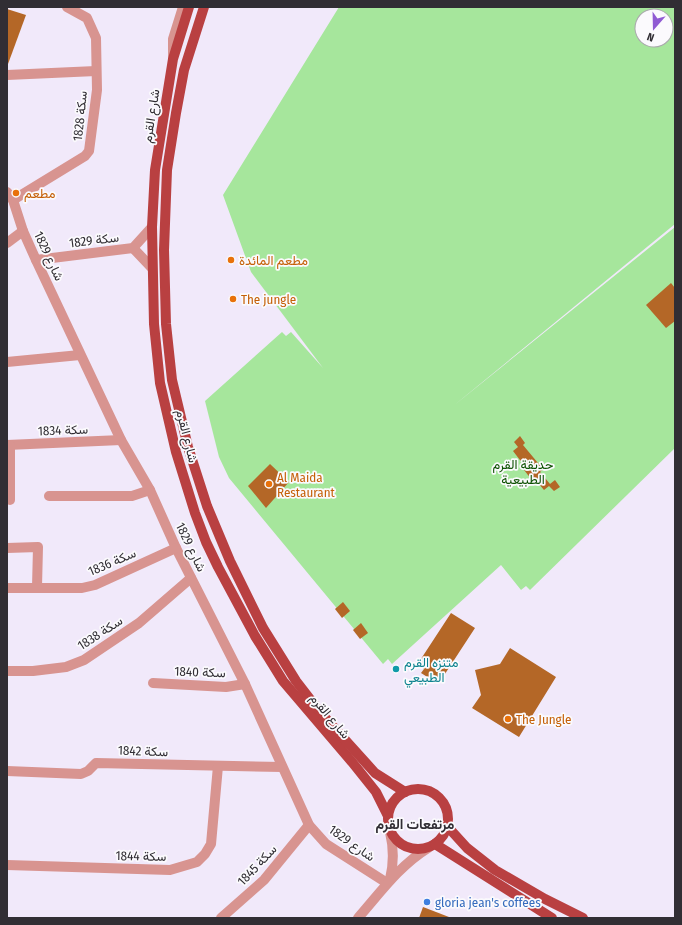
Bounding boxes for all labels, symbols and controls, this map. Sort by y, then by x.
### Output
north arrow [634,8,674,48]
text: N [645,30,656,44]
street label: شارع القرم [139,88,165,144]
street label: سكة 1828 [70,90,90,142]
place label: مطعم [24,186,55,202]
marker: مطعم [11,188,21,198]
street label: 1829 شارع [29,229,67,284]
street label: سكة 1829 [68,230,120,250]
place label: مطعم المائدة [239,253,308,269]
marker: مطعم المائدة [226,255,236,265]
place label: The jungle [241,292,296,307]
marker: The jungle [228,294,238,304]
street label: شارع القرم [171,408,201,465]
street label: سكة 1834 [38,422,88,438]
park label: حديقة القرم الطبيعية [493,457,554,487]
place label: Al Maida Restaurant [277,470,336,500]
marker: Al Maida Restaurant [264,479,274,489]
street label: 1829 شارع [171,520,209,575]
street label: سكة 1836 [86,545,138,579]
street label: 1838 سكة [75,613,125,653]
place label: متنزه القرم الطبيعي [404,655,458,688]
street label: سكة 1840 [174,664,226,680]
marker: متنزه القرم الطبيعي [391,664,401,674]
street label: شارع القرم [305,690,353,743]
place label: The Jungle [516,712,571,727]
marker: The Jungle [503,714,513,724]
street label: سكة 1842 [118,743,168,759]
district label: مرتفعات القرم [376,816,455,833]
street label: 1829 شارع [325,822,378,866]
street label: 1845 سكة [234,841,280,889]
street label: سكة 1844 [115,848,167,864]
place label: gloria jean's coffees [435,895,541,910]
marker: gloria jean's coffees [422,897,432,907]

